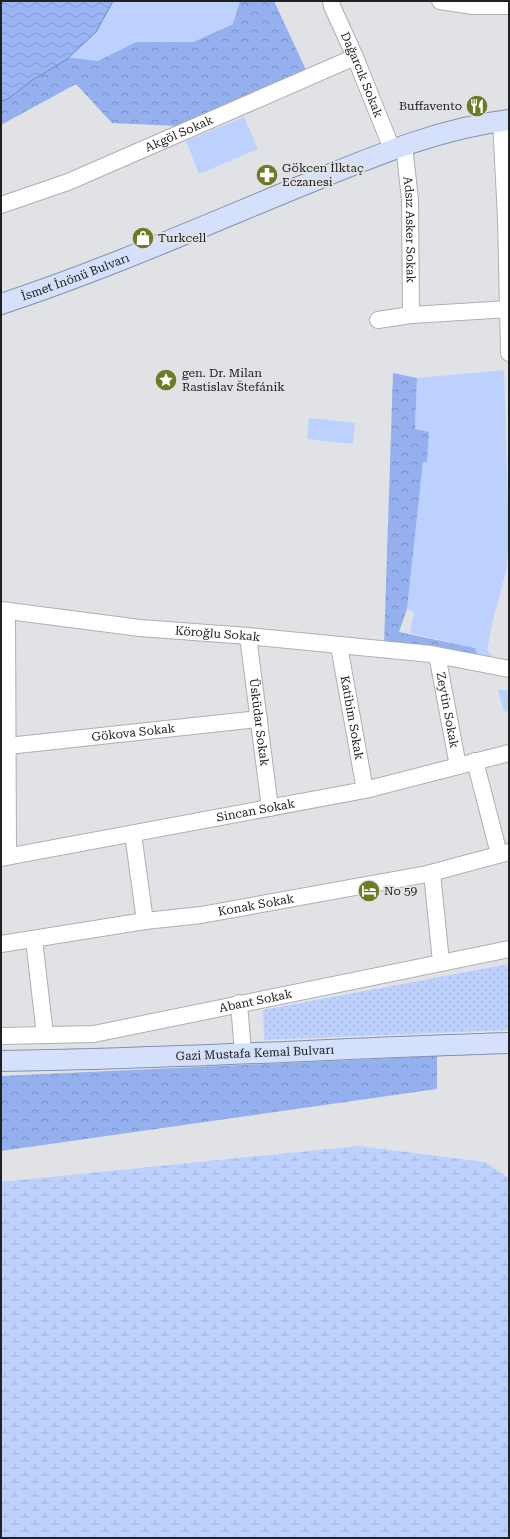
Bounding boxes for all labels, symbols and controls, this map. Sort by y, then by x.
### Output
street label: Dağarcık Sokak [338,30,386,120]
restaurant icon: Buffavento [464,93,490,119]
place label: Buffavento [399,99,462,113]
street label: Akgöl Sokak [143,112,216,155]
place label: Gökcen İlktaç Eczanesi [282,161,364,189]
pharmacy icon: Gökcen İlktaç Eczanesi [254,162,280,188]
street label: Adsız Asker Sokak [400,176,418,283]
shop icon: Turkcell [130,225,156,251]
place label: Turkcell [158,231,206,245]
street label: İsmet İnönü Bulvarı [19,250,131,304]
place label: gen. Dr. Milan Rastislav Štefánik [182,366,285,394]
place icon: gen. Dr. Milan Rastislav Štefánik [153,367,179,393]
street label: Köroğlu Sokak [174,624,261,644]
street label: Zeytin Sokak [433,671,462,750]
street label: Katibim Sokak [338,675,366,761]
street label: Üsküdar Sokak [246,677,272,768]
street label: Gökova Sokak [91,721,176,744]
street label: Sincan Sokak [215,796,296,825]
hotel icon: No 59 [356,878,382,904]
place label: No 59 [384,884,418,898]
street label: Konak Sokak [217,891,296,919]
street label: Abant Sokak [218,987,294,1015]
street label: Gazi Mustafa Kemal Bulvarı [175,1043,335,1063]

